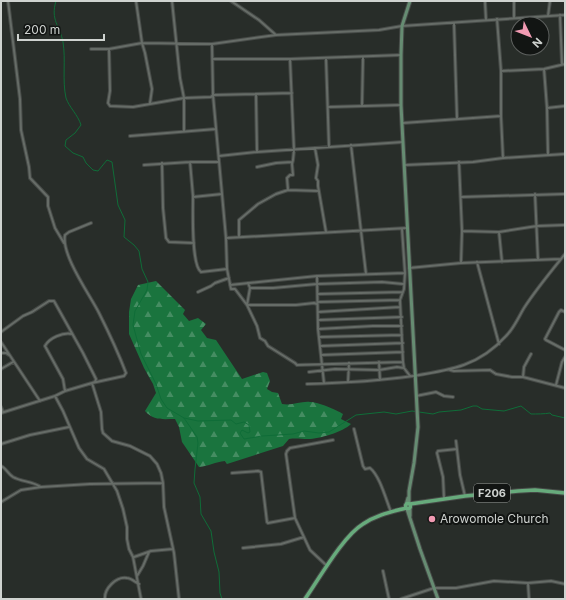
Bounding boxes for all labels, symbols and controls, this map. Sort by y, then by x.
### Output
scale bar [18,16,104,42]
north arrow [510,16,550,56]
text: 200 m [24,22,60,37]
text: N [529,35,545,51]
road number: F206 [474,484,510,502]
place label: Arowomole Church [440,511,549,526]
marker: Arowomole Church [427,514,437,524]

